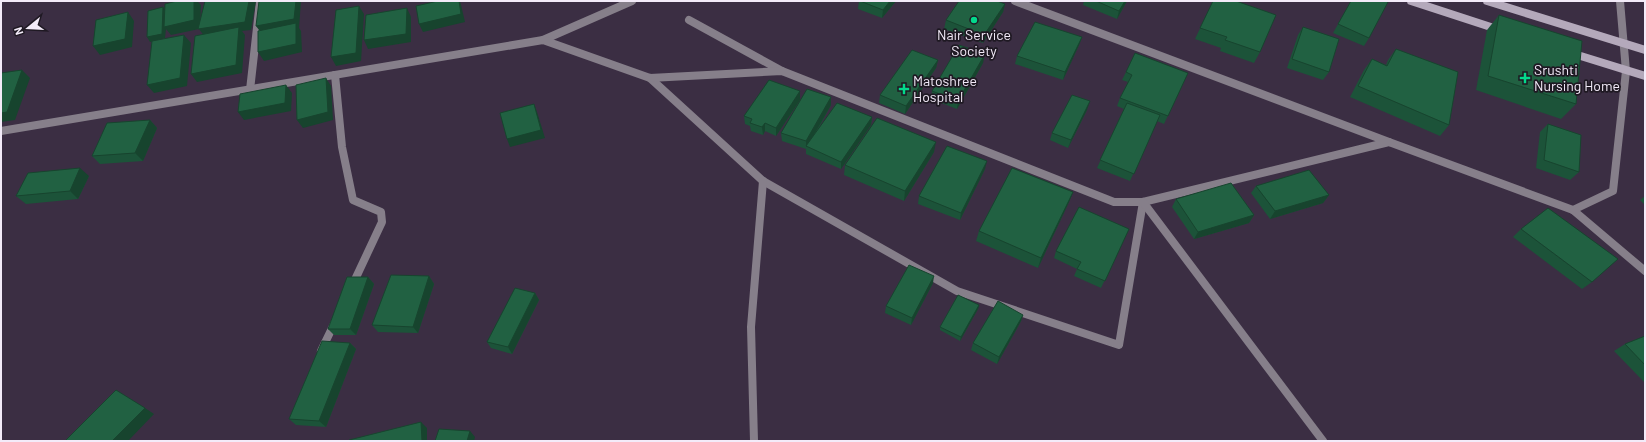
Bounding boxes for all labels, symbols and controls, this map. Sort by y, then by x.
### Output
north arrow [8,8,48,48]
marker: Nair Service Society [969,15,979,25]
text: N [11,26,25,37]
place label: Nair Service Society [937,26,1011,59]
place label: Srushti Nursing Home [1534,61,1620,94]
place label: Matoshree Hospital [913,72,977,105]
marker: Srushti Nursing Home [1519,72,1531,84]
marker: Matoshree Hospital [898,83,910,95]

